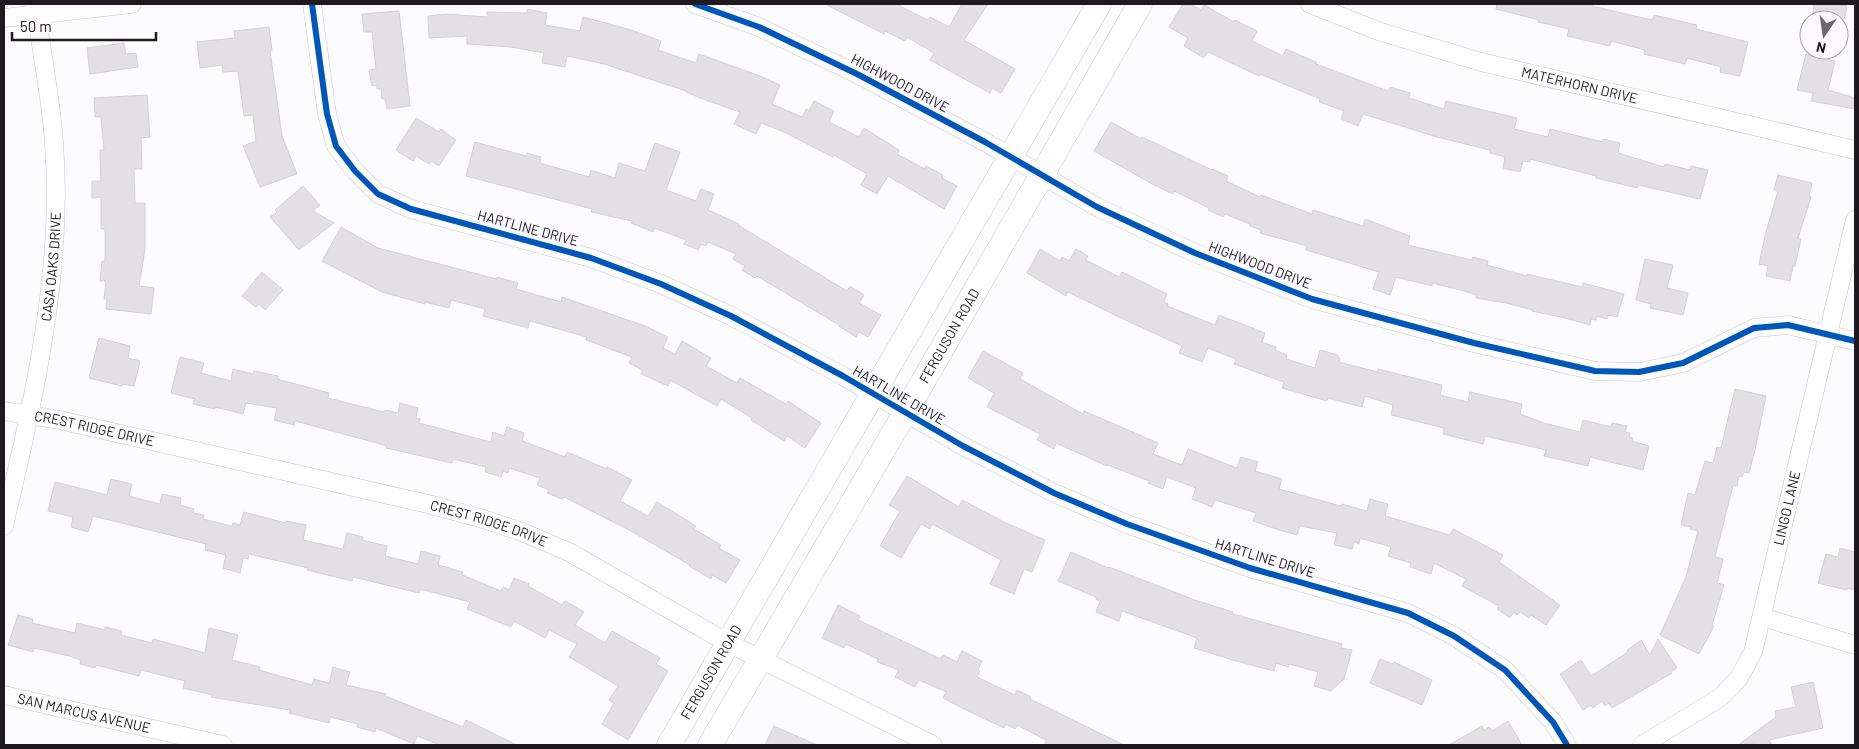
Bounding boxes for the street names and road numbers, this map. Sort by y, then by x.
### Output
street label: HIGHWOOD DRIVE [848,50,952,116]
street label: MATERHORN DRIVE [1520,63,1639,107]
street label: HARTLINE DRIVE [476,206,580,249]
street label: CASA OAKS DRIVE [37,212,64,322]
street label: HIGHWOOD DRIVE [1206,237,1314,292]
street label: FERGUSON ROAD [915,285,983,386]
street label: HARTLINE DRIVE [850,361,948,428]
street label: CREST RIDGE DRIVE [33,407,156,449]
street label: LINGO LANE [1769,469,1803,547]
street label: CREST RIDGE DRIVE [428,496,550,550]
street label: HARTLINE DRIVE [1213,534,1317,581]
street label: FERGUSON ROAD [677,622,745,722]
street label: SAN MARCUS AVENUE [16,689,152,736]

